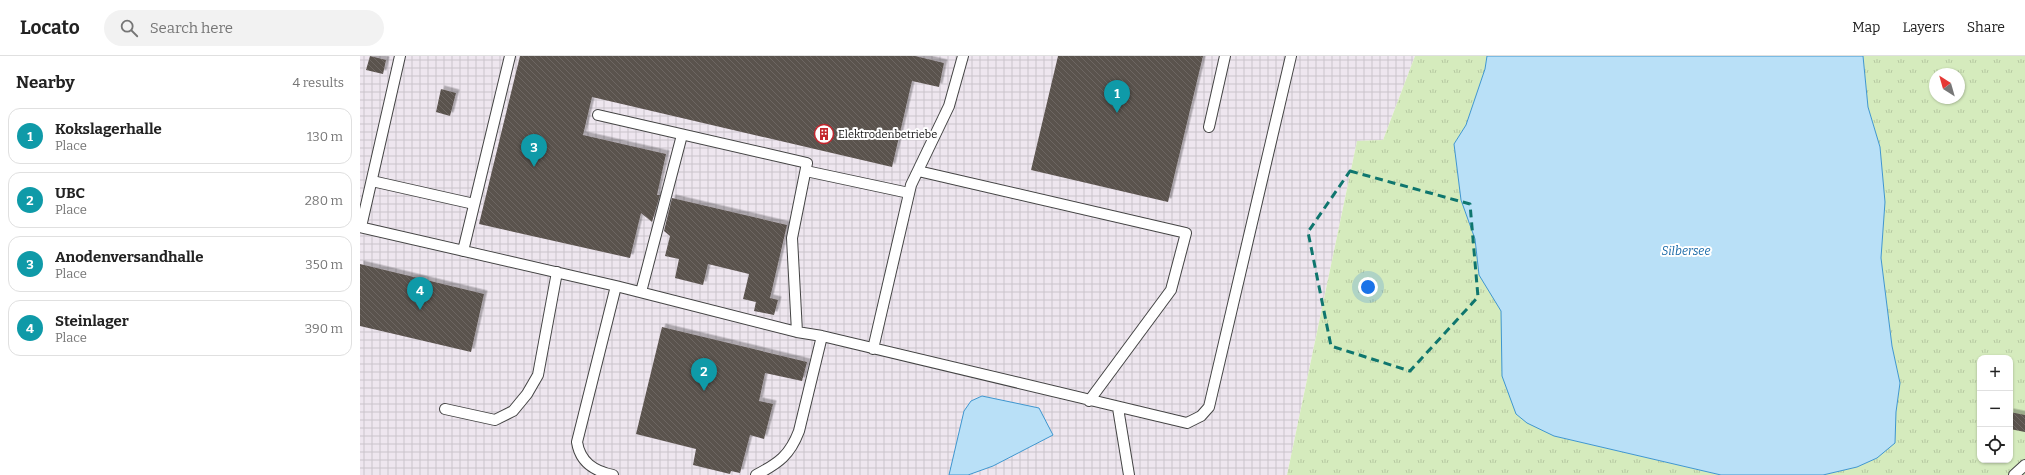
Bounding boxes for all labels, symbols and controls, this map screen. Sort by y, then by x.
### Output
search box [104,10,384,46]
text: Locato [20,16,80,39]
icon: search [118,17,140,39]
text: Search here [150,19,233,37]
text: Map [1852,19,1880,36]
text: Layers [1902,19,1945,36]
text: Share [1967,19,2005,36]
north arrow [1929,68,1965,104]
text: Nearby [16,72,75,93]
text: 4 results [292,75,344,90]
pin: 1 [1104,80,1130,113]
text: Kokslagerhalle [55,120,162,138]
building icon: Elektrodenbetriebe [813,123,835,145]
place label: Elektrodenbetriebe [838,128,937,141]
text: 1 [27,129,33,144]
text: 130 m [307,129,343,144]
pin: 3 [521,134,547,167]
text: Place [55,138,87,153]
text: UBC [55,184,85,202]
text: 2 [26,193,34,208]
text: 280 m [305,193,343,208]
text: Place [55,202,87,217]
water label: Silbersee [1662,244,1710,258]
text: Anodenversandhalle [55,248,204,266]
text: 3 [26,257,34,272]
text: 350 m [305,257,343,272]
text: Place [55,266,87,281]
pin: 4 [407,277,433,310]
your location [1358,277,1378,297]
text: Steinlager [55,312,129,330]
text: 4 [26,321,34,336]
text: 390 m [305,321,343,336]
text: Place [55,330,87,345]
map controls [1977,355,2013,463]
button: + [1977,355,2013,391]
pin: 2 [691,358,717,391]
button: − [1977,391,2013,427]
button: locate [1977,427,2013,463]

